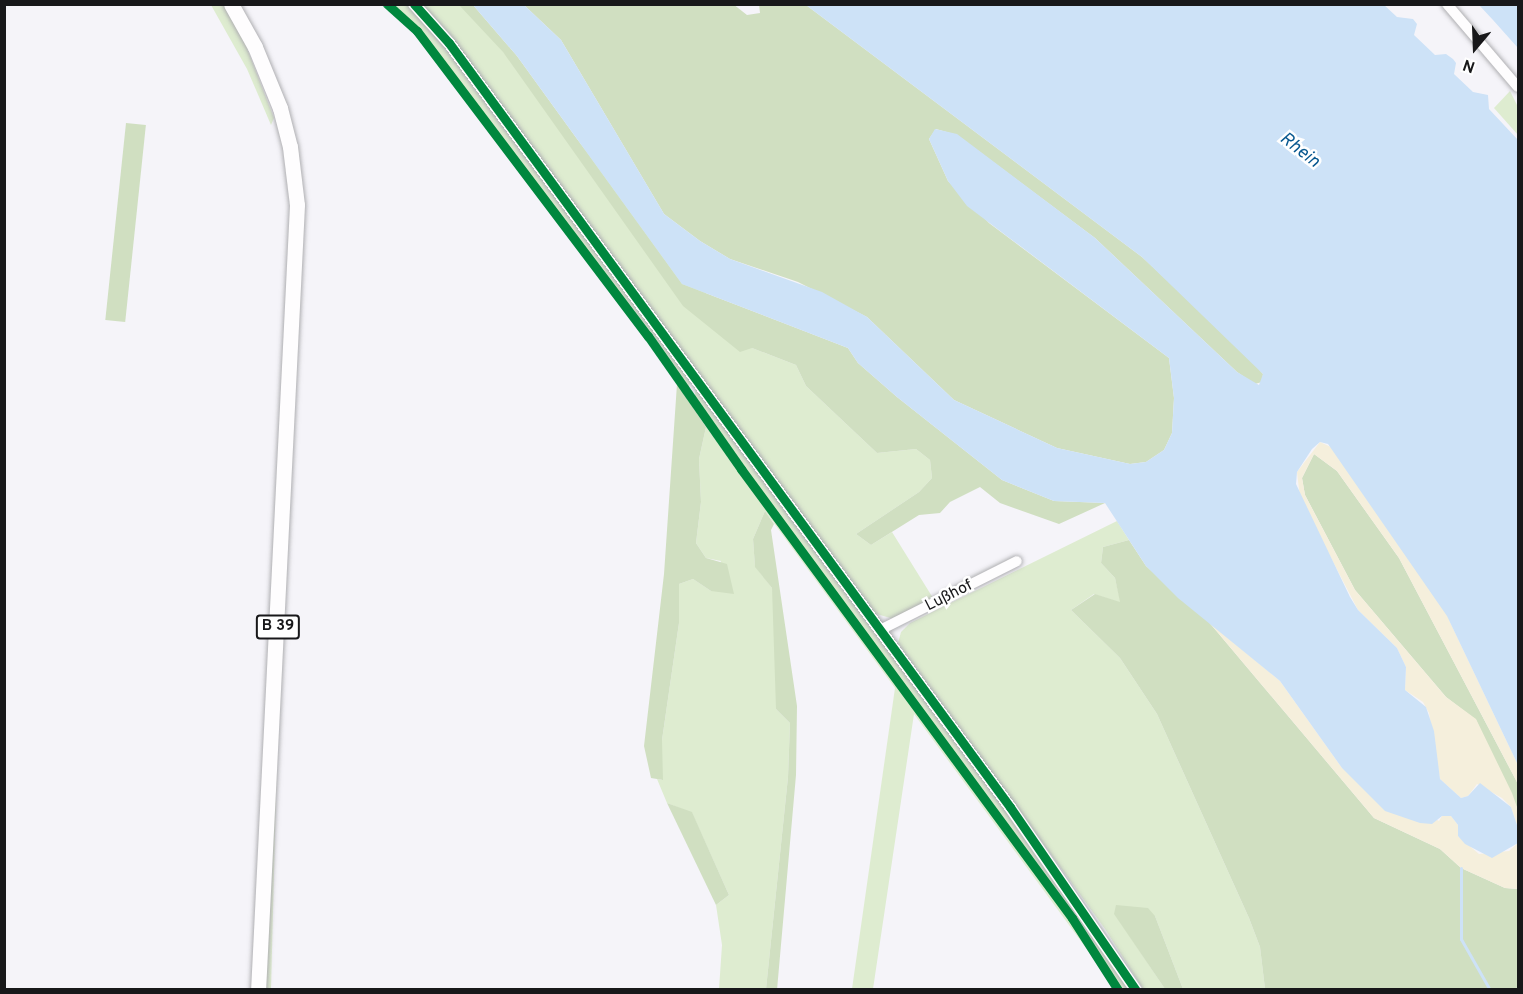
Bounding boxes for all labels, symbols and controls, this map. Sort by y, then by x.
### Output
north arrow [1445,18,1505,78]
text: N [1460,54,1478,76]
water label: Rhein [1275,129,1323,173]
street label: Lußhof [922,576,976,616]
road number: B 39 [256,615,300,639]

